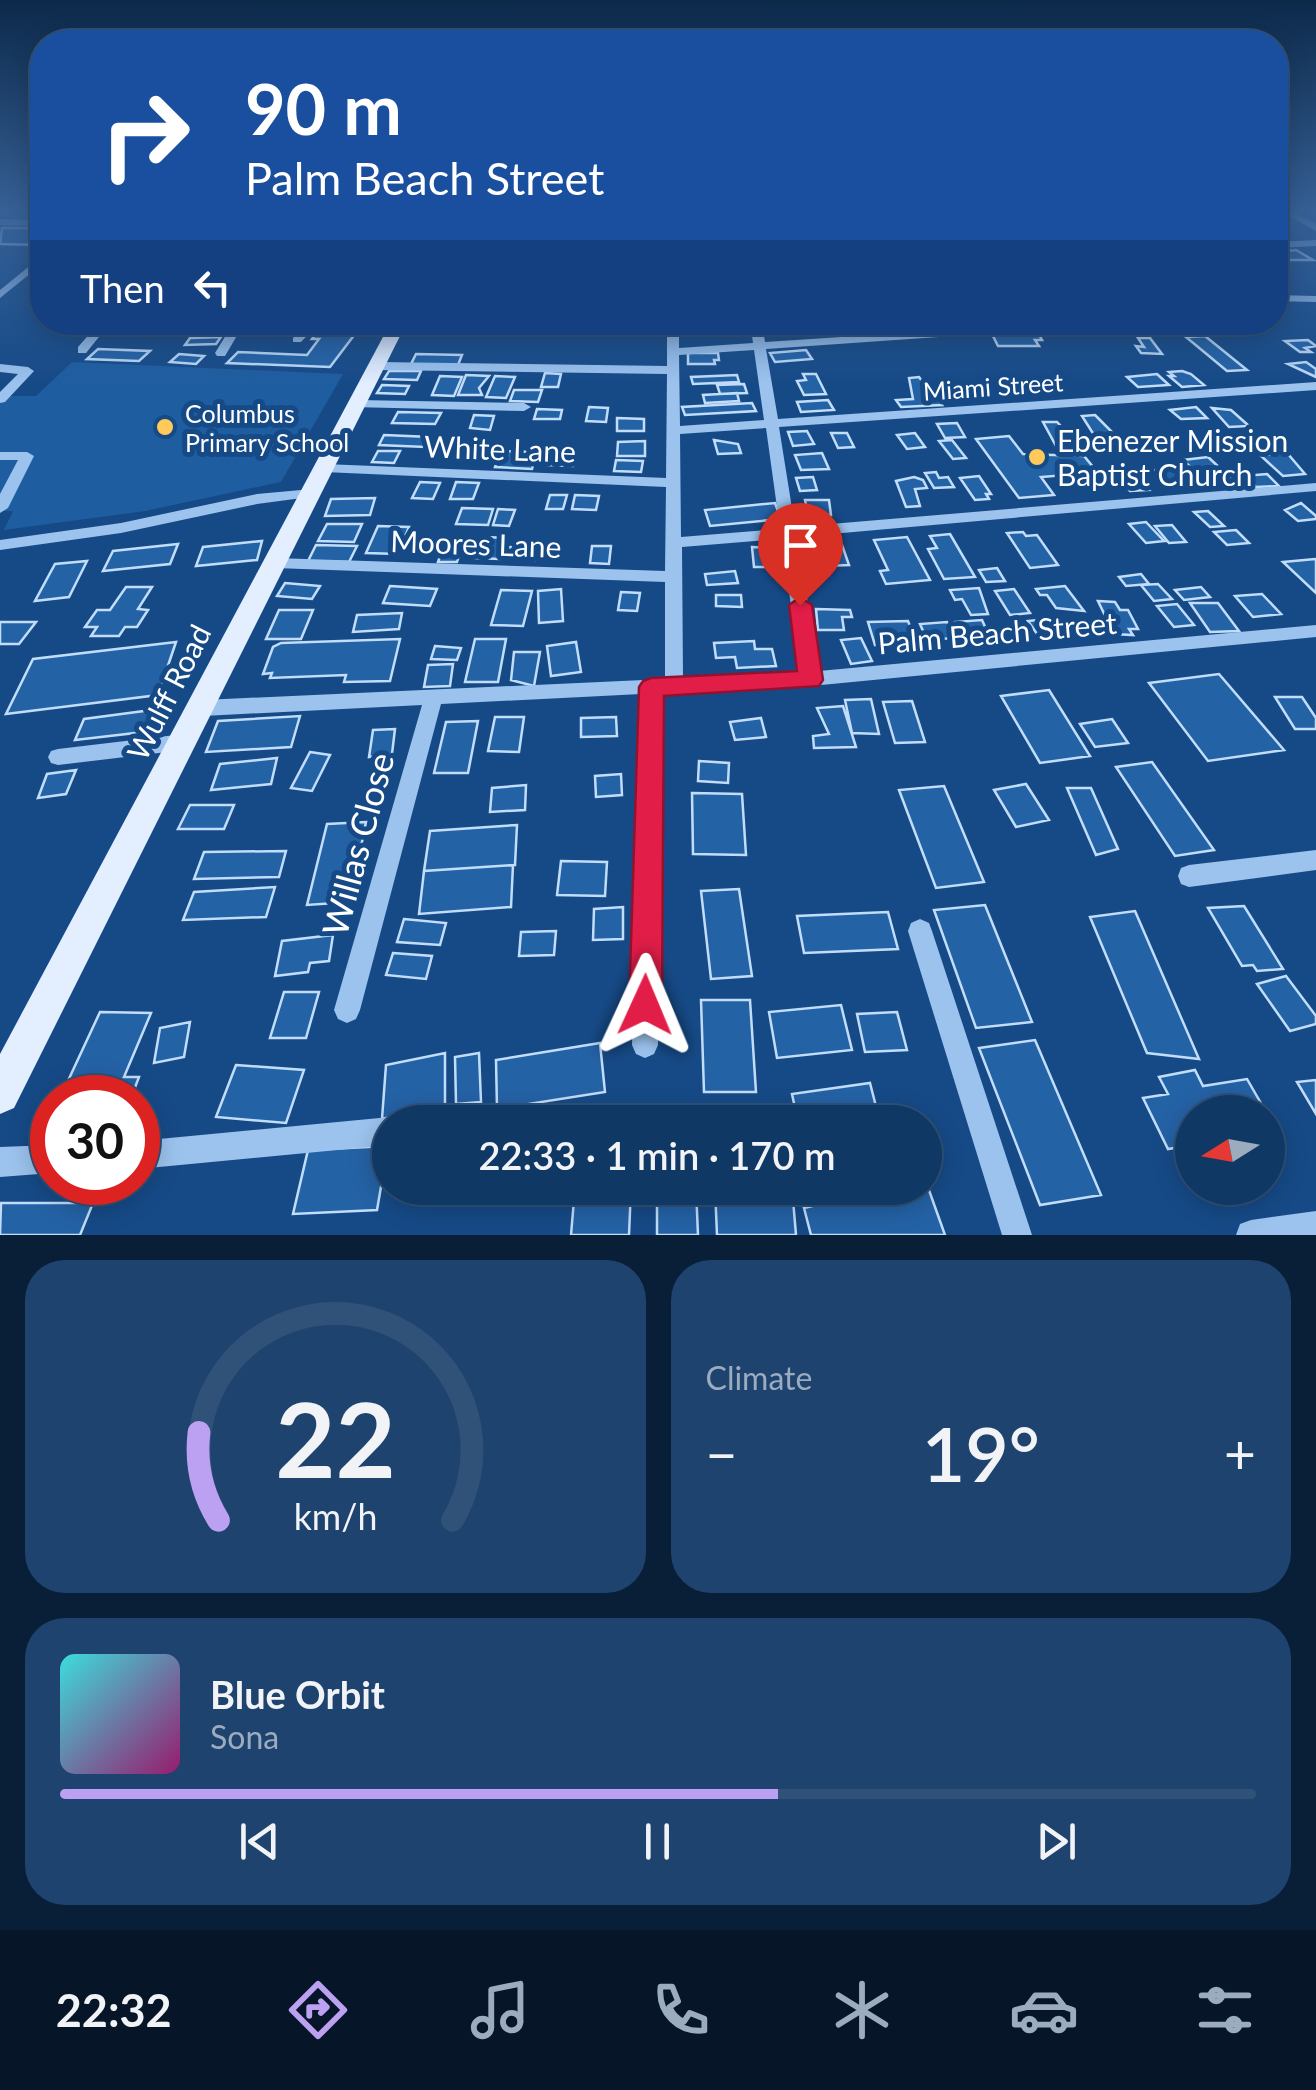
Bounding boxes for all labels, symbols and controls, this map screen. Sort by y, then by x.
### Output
text: 90 m [245,66,402,150]
icon: right [80,70,210,200]
text: Palm Beach Street [245,151,604,205]
icon: left [185,260,240,315]
text: Then [80,265,165,311]
street label: Miami Street [922,366,1064,406]
place label: Columbus Primary School [185,398,349,457]
marker: Columbus Primary School [154,416,176,438]
place label: Ebenezer Mission Baptist Church [1057,422,1288,492]
street label: White Lane [423,427,577,469]
marker: Ebenezer Mission Baptist Church [1026,446,1048,468]
pin [758,503,843,606]
icon: arrive [773,518,828,573]
street label: Moores Lane [390,522,562,564]
street label: Palm Beach Street [876,604,1118,660]
street label: Wulff Road [119,618,217,766]
street label: Willas Close [312,748,402,940]
position arrow [593,953,697,1057]
speed limit sign: 30 [30,1075,160,1205]
north arrow [1175,1095,1285,1205]
map controls [1175,1095,1285,1205]
text: 22:33 · 1 min · 170 m [479,1132,835,1178]
text: Climate [706,1358,812,1397]
text: 22 [275,1375,396,1500]
text: 19° [922,1408,1040,1498]
text: − [706,1420,737,1486]
text: + [1224,1420,1256,1486]
text: km/h [293,1495,377,1538]
text: Blue Orbit [210,1671,385,1717]
text: Sona [210,1717,279,1756]
icon: previous [232,1814,287,1869]
icon: pause [630,1814,685,1869]
icon: next [1029,1814,1084,1869]
icon: directions [283,1975,353,2045]
icon: music [465,1975,535,2045]
icon: phone [646,1975,716,2045]
icon: climate [827,1975,897,2045]
icon: car [1009,1975,1079,2045]
icon: filters [1190,1975,1260,2045]
text: 22:32 [56,1983,172,2037]

